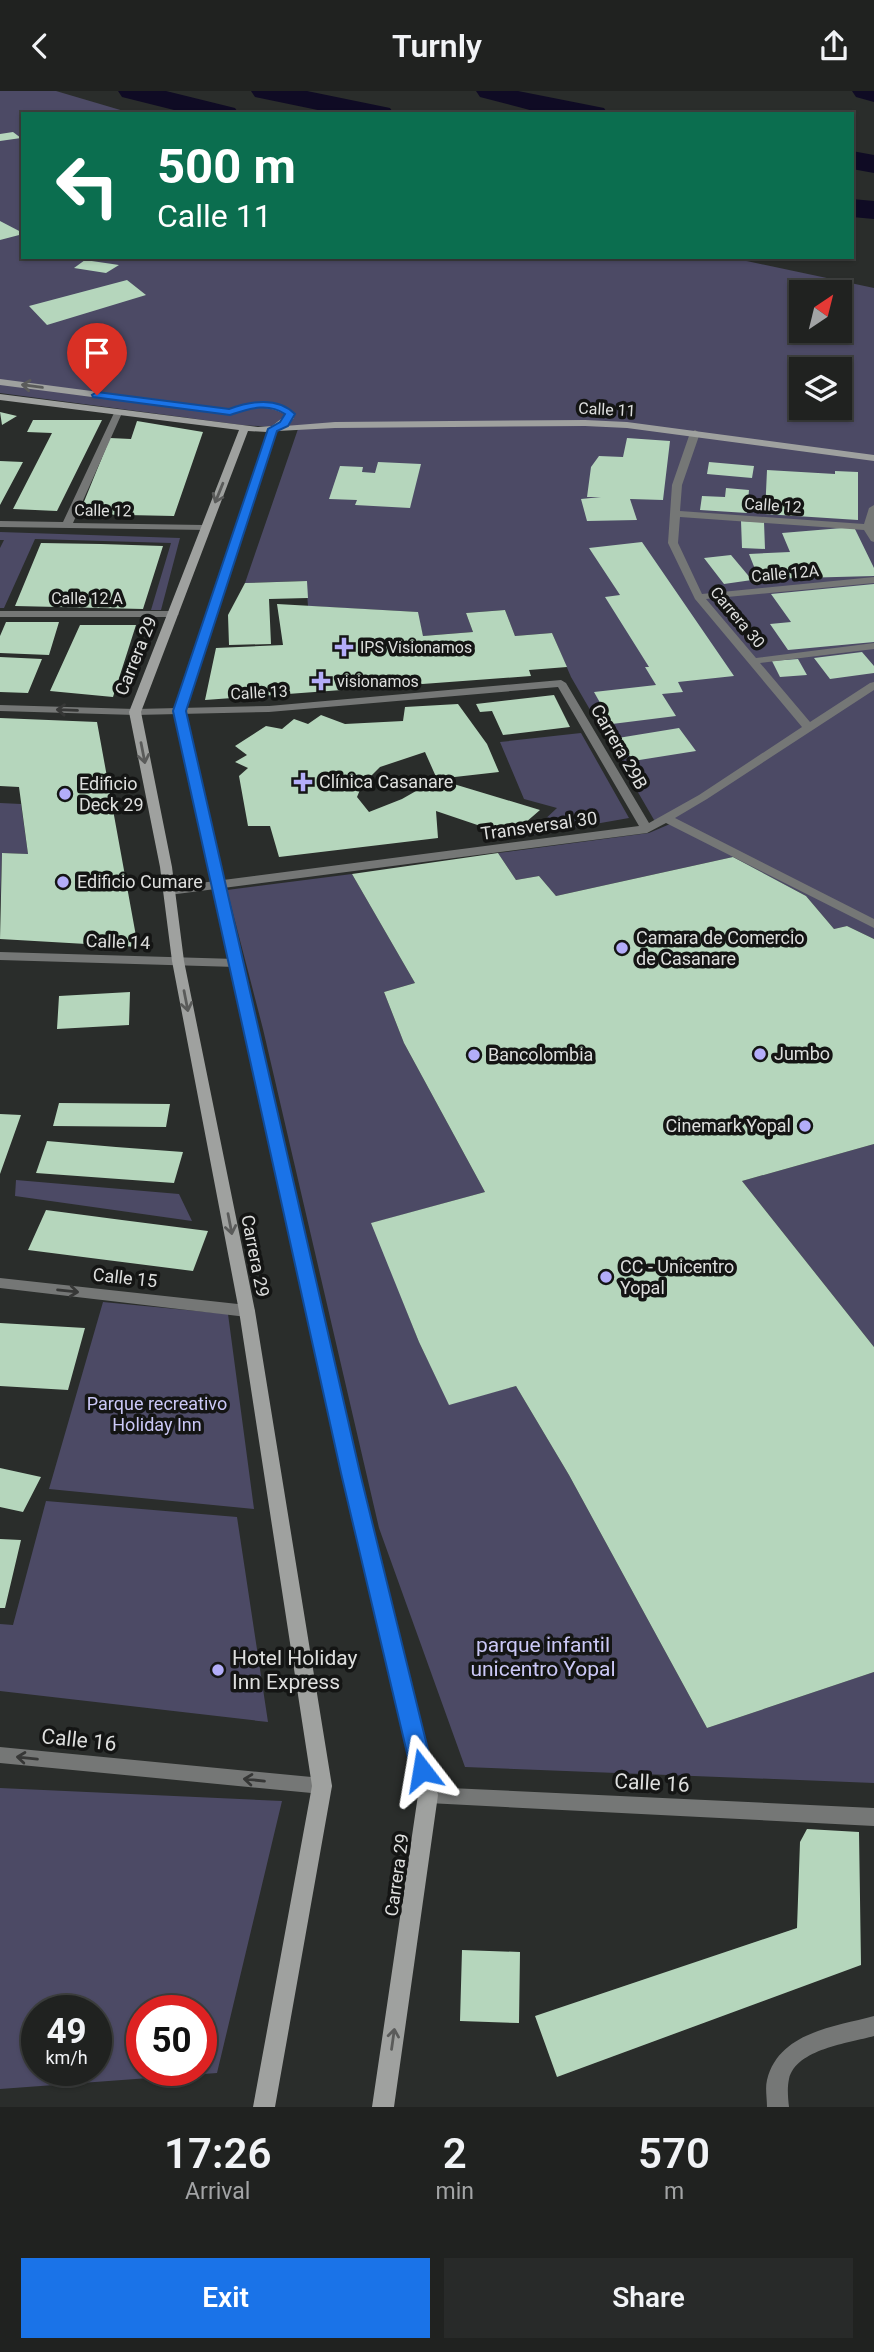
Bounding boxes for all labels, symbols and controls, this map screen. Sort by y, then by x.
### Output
icon: back [21,27,59,65]
text: Turnly [392,27,482,65]
icon: share [815,27,853,65]
text: 500 m [157,138,296,195]
icon: left [42,140,133,231]
text: Calle 11 [157,197,272,235]
north arrow [789,280,852,343]
map controls [789,280,852,420]
pin [67,323,127,395]
icon: arrive [78,334,116,372]
button: layers [789,357,852,420]
one-way arrow [21,380,44,393]
street label: Calle 11 [578,399,636,420]
one-way arrow [211,481,224,503]
street label: Calle 12 [744,494,802,517]
street label: Calle 12 [74,501,132,520]
street label: Calle 12A [750,561,820,586]
street label: Carrera 30 [707,583,769,652]
street label: Calle 12 A [51,589,123,608]
street label: Carrera 29 [110,613,161,698]
marker: IPS Visionamos [334,637,354,657]
place label: IPS Visionamos [360,638,472,657]
marker: visionamos [311,671,331,691]
place label: visionamos [337,672,419,691]
street label: Calle 13 [230,682,288,703]
street label: Carrera 29B [587,701,652,793]
one-way arrow [56,703,79,716]
one-way arrow [137,741,150,764]
place label: Clínica Casanare [319,771,453,792]
marker: Clínica Casanare [293,772,313,792]
place label: Edificio Deck 29 [79,773,144,815]
marker: Edificio Deck 29 [57,786,73,802]
street label: Transversal 30 [479,807,598,844]
place label: Edificio Cumare [77,871,203,892]
marker: Edificio Cumare [55,874,71,890]
place label: Camara de Comercio de Casanare [636,927,805,969]
street label: Calle 14 [85,930,151,953]
marker: Camara de Comercio de Casanare [614,940,630,956]
one-way arrow [180,989,194,1012]
place label: Jumbo [774,1043,830,1064]
place label: Bancolombia [488,1044,593,1065]
marker: Jumbo [752,1046,768,1062]
marker: Bancolombia [466,1047,482,1063]
place label: Cinemark Yopal [665,1115,791,1136]
marker: Cinemark Yopal [797,1118,813,1134]
one-way arrow [223,1212,237,1235]
street label: Carrera 29 [237,1213,274,1299]
place label: CC - Unicentro Yopal [620,1256,734,1298]
street label: Calle 15 [92,1264,158,1291]
marker: CC - Unicentro Yopal [598,1269,614,1285]
one-way arrow [56,1285,79,1298]
park label: Parque recreativo Holiday Inn [87,1393,227,1435]
park label: parque infantil unicentro Yopal [470,1633,616,1681]
place label: Hotel Holiday Inn Express [232,1646,358,1694]
marker: Hotel Holiday Inn Express [210,1662,226,1678]
street label: Calle 16 [40,1724,118,1756]
position arrow [385,1733,459,1807]
one-way arrow [17,1751,39,1764]
street label: Calle 16 [614,1769,690,1797]
one-way arrow [243,1773,266,1786]
street label: Carrera 29 [380,1832,413,1918]
speed limit sign: 50 [126,1995,217,2086]
text: 49 [46,2011,87,2052]
one-way arrow [386,2029,399,2051]
text: km/h [45,2047,88,2068]
text: 17:26 [164,2129,271,2178]
text: 2 [443,2129,467,2178]
text: 570 [638,2129,710,2178]
text: Arrival [185,2178,250,2205]
text: min [435,2178,474,2205]
text: m [664,2178,684,2205]
button: Exit [21,2258,430,2338]
button: Share [444,2258,853,2338]

